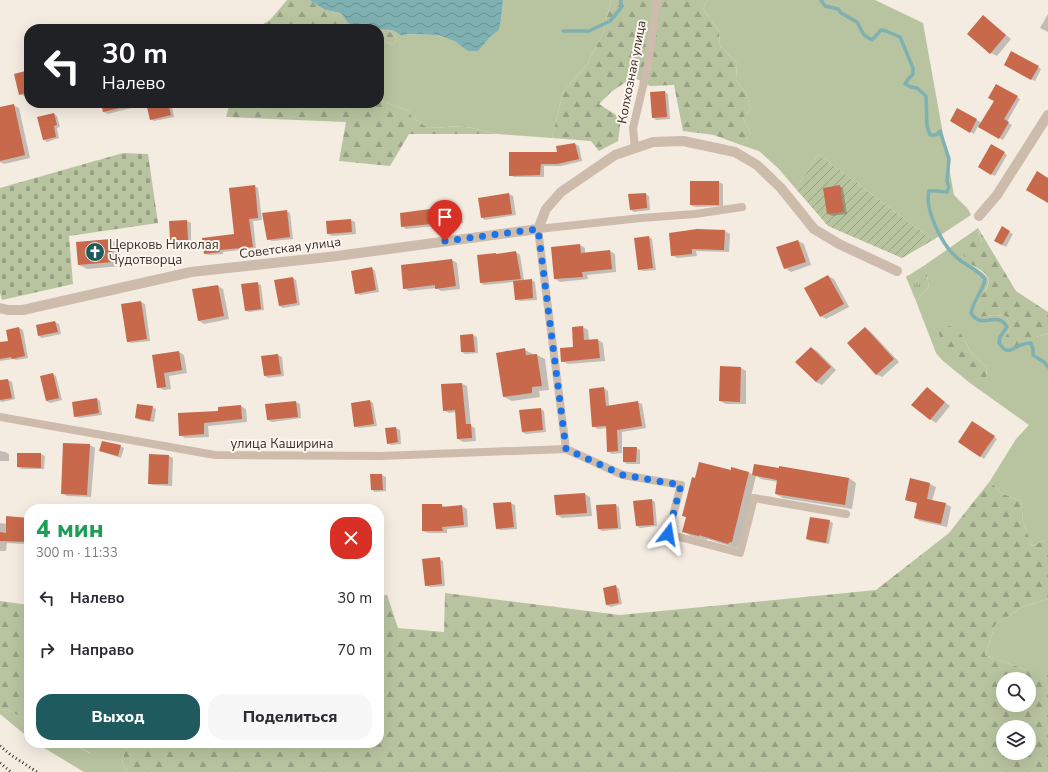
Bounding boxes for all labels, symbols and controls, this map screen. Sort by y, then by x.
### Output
street label: Колхозная улица [613,19,651,125]
text: 30 m [102,35,168,73]
icon: left [36,40,88,92]
text: Налево [102,71,166,95]
pin [428,200,462,241]
icon: arrive [434,206,456,228]
street label: Советская улица [238,233,342,263]
place label: Церковь Николая Чудотворца [109,236,219,269]
church icon: Церковь Николая Чудотворца [84,241,106,263]
street label: улица Каширина [231,435,333,453]
text: 4 мин [36,513,104,545]
position arrow [647,513,689,555]
button: close [330,517,372,559]
text: 300 m · 11:33 [36,544,118,562]
icon: left [36,587,58,609]
text: Налево [70,588,125,608]
text: 30 m [337,588,372,608]
icon: right [36,639,58,661]
text: Направо [70,640,134,660]
text: 70 m [337,640,372,660]
map controls [996,672,1036,760]
button: search [996,672,1036,712]
button: Выход [36,694,200,740]
button: Поделиться [208,694,372,740]
button: layers [996,720,1036,760]

